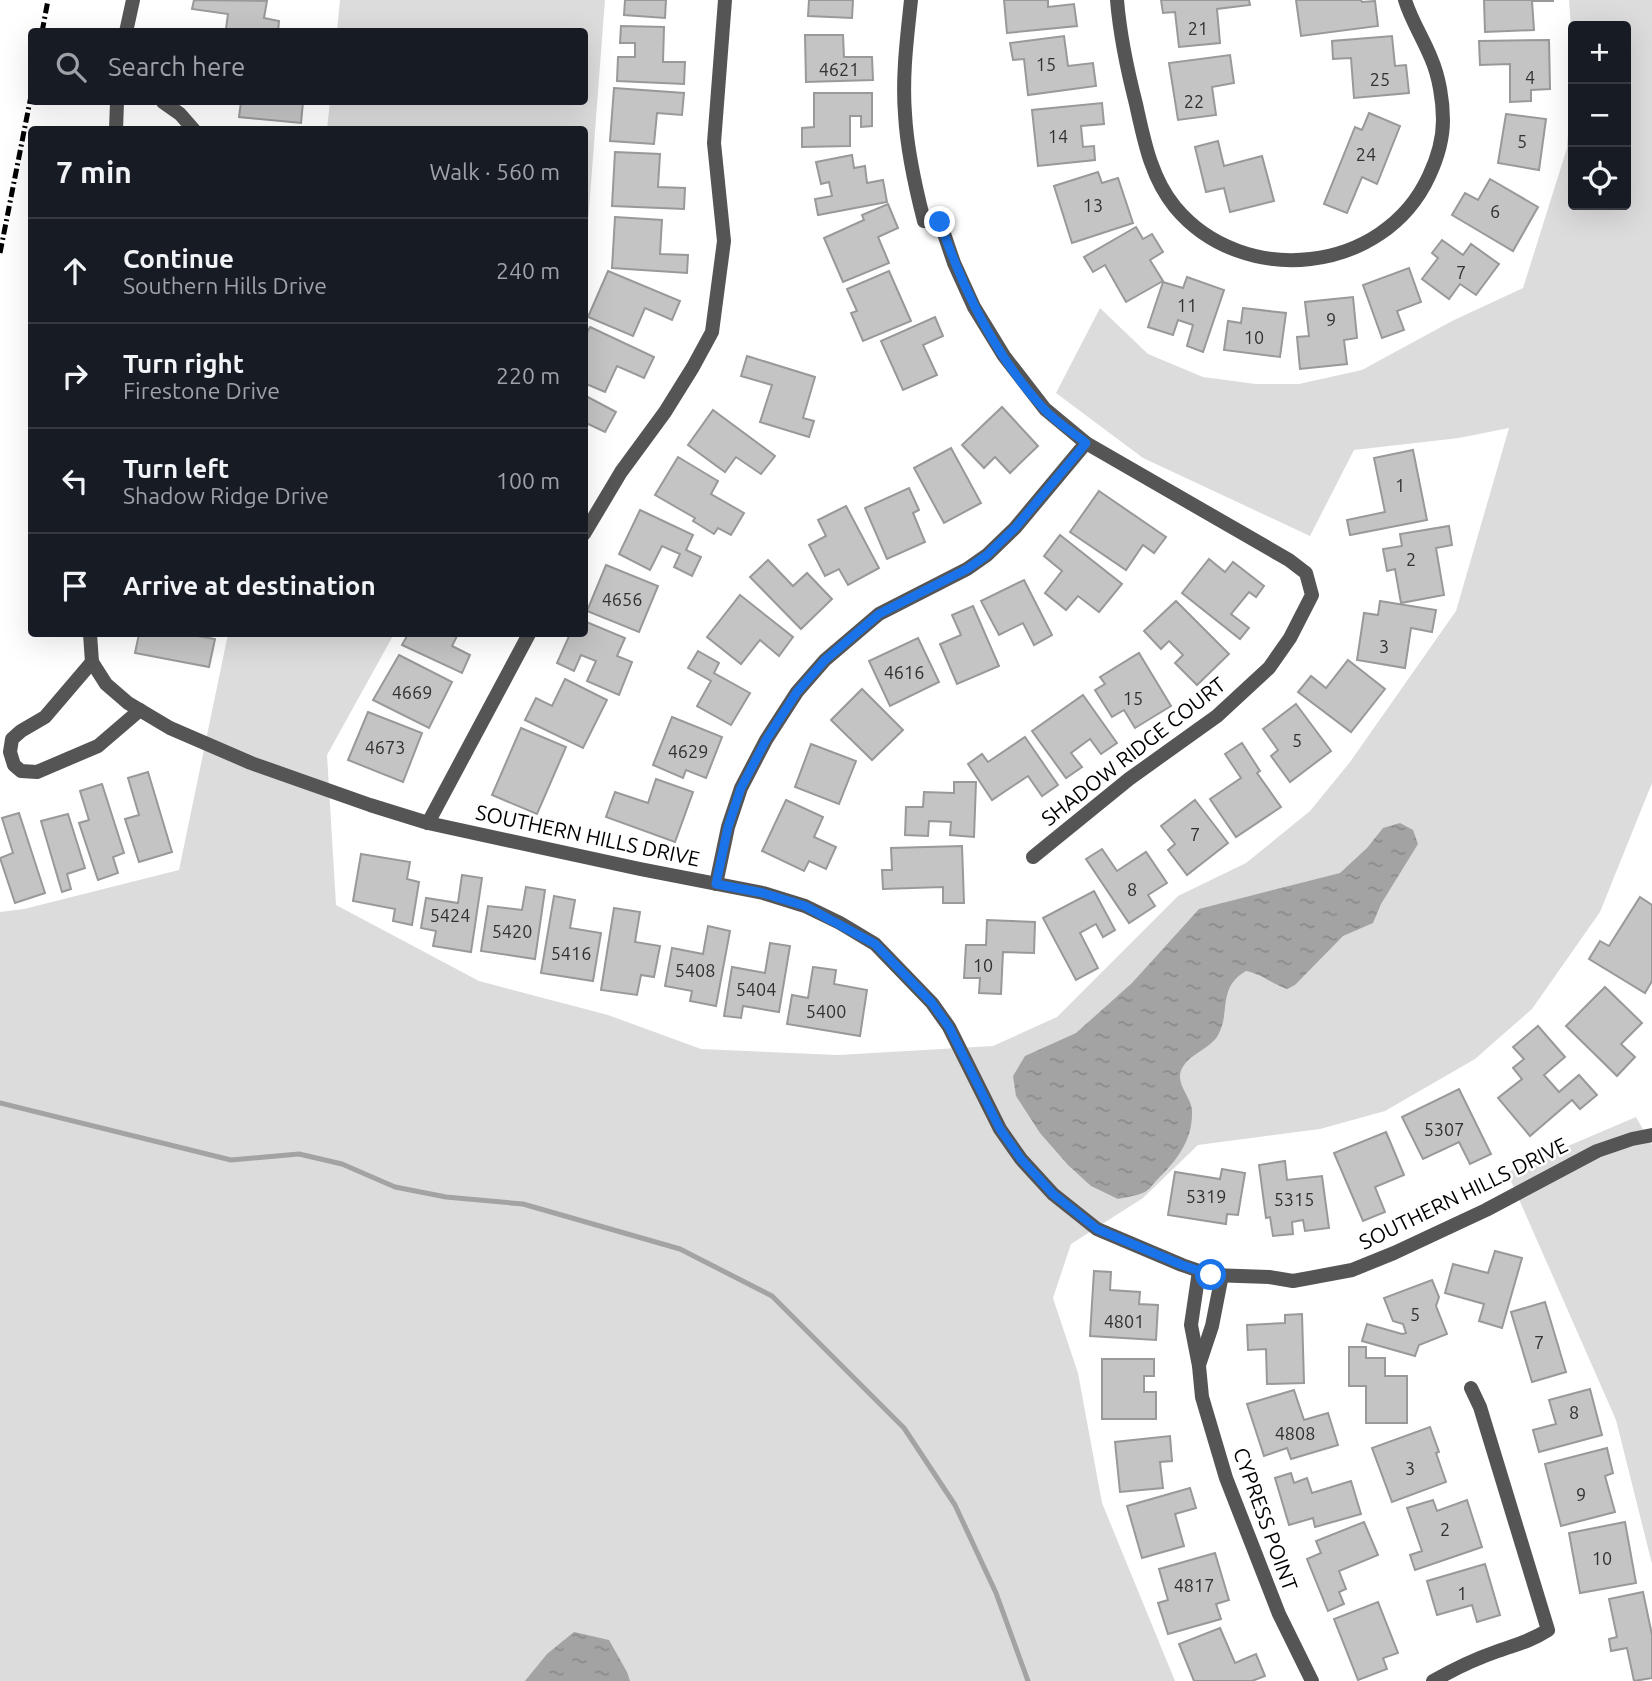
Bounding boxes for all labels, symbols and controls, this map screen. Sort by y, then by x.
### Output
house number: 21 [1188,18,1208,38]
map controls [1568,21,1631,210]
button: + [1568,21,1631,84]
search box [28,28,588,105]
icon: search [52,48,90,86]
text: Search here [108,52,245,81]
house number: 15 [1036,54,1056,74]
house number: 4621 [819,59,859,79]
house number: 4 [1525,67,1535,87]
house number: 25 [1370,69,1390,89]
button: − [1568,84,1631,147]
house number: 22 [1184,91,1204,111]
house number: 14 [1048,126,1068,146]
house number: 5 [1517,131,1527,151]
house number: 24 [1356,144,1376,164]
button: locate [1568,147,1631,210]
text: 7 min [56,155,132,189]
text: Walk · 560 m [429,159,560,184]
house number: 13 [1083,195,1103,215]
house number: 6 [1490,201,1500,221]
route end [924,206,955,237]
text: Continue [123,244,234,273]
icon: ahead [56,252,94,290]
text: 240 m [496,258,560,283]
house number: 7 [1456,262,1466,282]
text: Southern Hills Drive [123,273,327,298]
house number: 11 [1177,295,1197,315]
house number: 9 [1326,309,1336,329]
house number: 10 [1244,327,1264,347]
text: Turn right [123,349,244,378]
icon: right [56,357,94,395]
text: 220 m [496,363,560,388]
text: Firestone Drive [123,378,280,403]
text: Turn left [123,454,229,483]
icon: left [56,462,94,500]
text: 100 m [496,468,560,493]
house number: 1 [1395,475,1405,495]
text: Shadow Ridge Drive [123,483,329,508]
house number: 2 [1406,549,1416,569]
icon: arrive [56,567,94,605]
text: Arrive at destination [123,571,376,600]
house number: 4656 [602,589,642,609]
house number: 3 [1379,636,1389,656]
house number: 4616 [884,662,924,682]
street label: SHADOW RIDGE COURT [1036,672,1230,830]
house number: 4669 [392,682,432,702]
house number: 15 [1123,688,1143,708]
house number: 5 [1292,730,1302,750]
house number: 4673 [365,737,405,757]
house number: 4629 [668,741,708,761]
street label: SOUTHERN HILLS DRIVE [474,800,702,870]
house number: 7 [1190,824,1200,844]
house number: 8 [1127,879,1137,899]
house number: 5424 [430,905,470,925]
house number: 5420 [492,921,532,941]
house number: 5416 [551,943,591,963]
house number: 10 [973,955,993,975]
house number: 5408 [675,960,715,980]
house number: 5404 [736,979,776,999]
house number: 5400 [806,1001,846,1021]
house number: 5307 [1424,1119,1464,1139]
street label: SOUTHERN HILLS DRIVE [1355,1132,1571,1254]
house number: 5319 [1186,1186,1226,1206]
house number: 5315 [1274,1189,1314,1209]
route start [1195,1259,1226,1290]
house number: 5 [1410,1304,1420,1324]
house number: 4801 [1104,1311,1144,1331]
house number: 7 [1534,1332,1544,1352]
house number: 8 [1569,1402,1579,1422]
house number: 4808 [1275,1423,1315,1443]
street label: CYPRESS POINT [1229,1444,1303,1594]
house number: 3 [1405,1458,1415,1478]
house number: 9 [1576,1484,1586,1504]
house number: 2 [1440,1519,1450,1539]
house number: 10 [1592,1548,1612,1568]
house number: 4817 [1174,1575,1214,1595]
house number: 1 [1457,1583,1467,1603]

